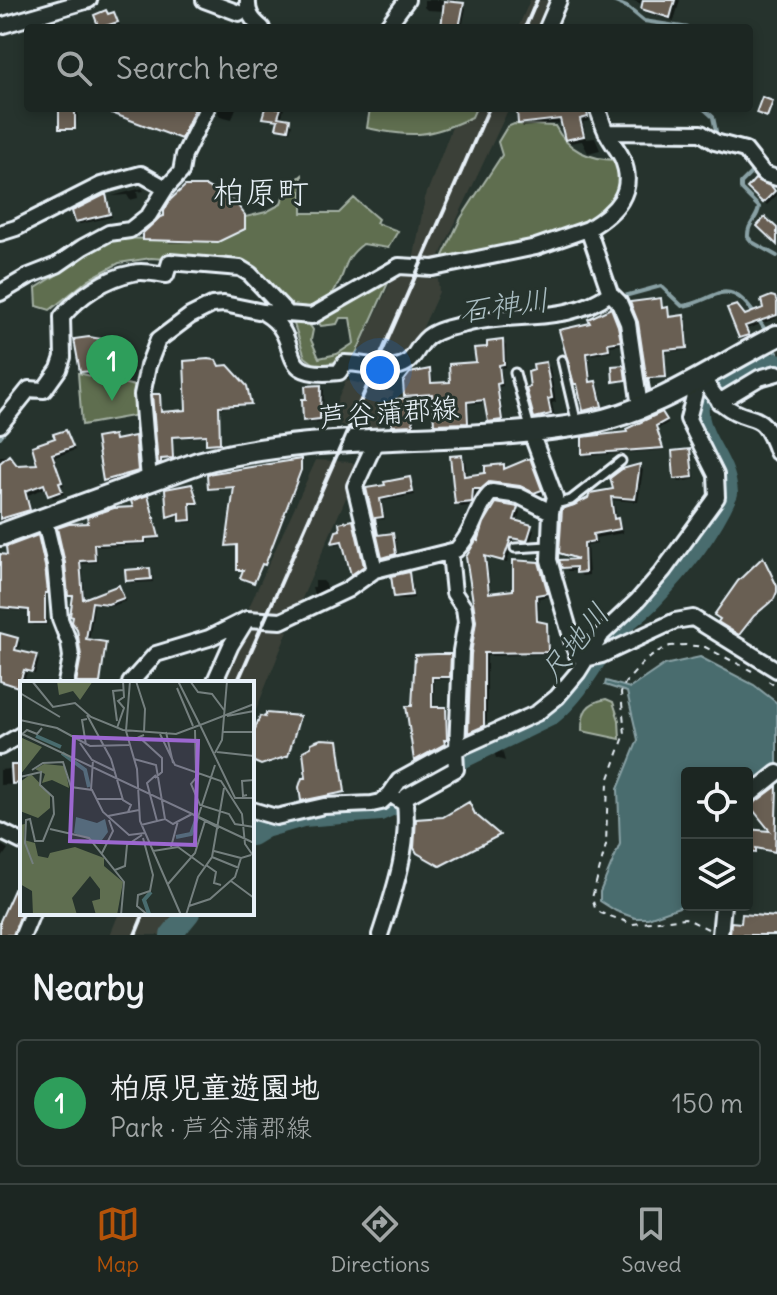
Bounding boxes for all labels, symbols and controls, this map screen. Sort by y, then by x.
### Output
search box [24,24,753,112]
icon: search [52,46,96,90]
text: Search here [116,49,279,87]
district label: 柏原町 [213,171,309,212]
water label: 石神川 [457,280,551,330]
pin: 1 [86,335,138,401]
your location [360,350,400,390]
street label: 芦谷蒲郡線 [318,389,460,435]
water label: 尺地川 [531,595,617,689]
inset map [20,681,254,915]
map controls [681,767,753,911]
button: locate [681,767,753,839]
button: layers [681,839,753,911]
text: Nearby [32,966,145,1009]
text: 柏原児童遊園地 [110,1068,320,1106]
text: 1 [55,1087,65,1120]
text: 150 m [672,1087,743,1120]
text: Park · 芦谷蒲郡線 [110,1111,312,1144]
tab: Map [96,1202,140,1278]
tab: Directions [331,1202,430,1278]
tab: Saved [621,1202,681,1278]

